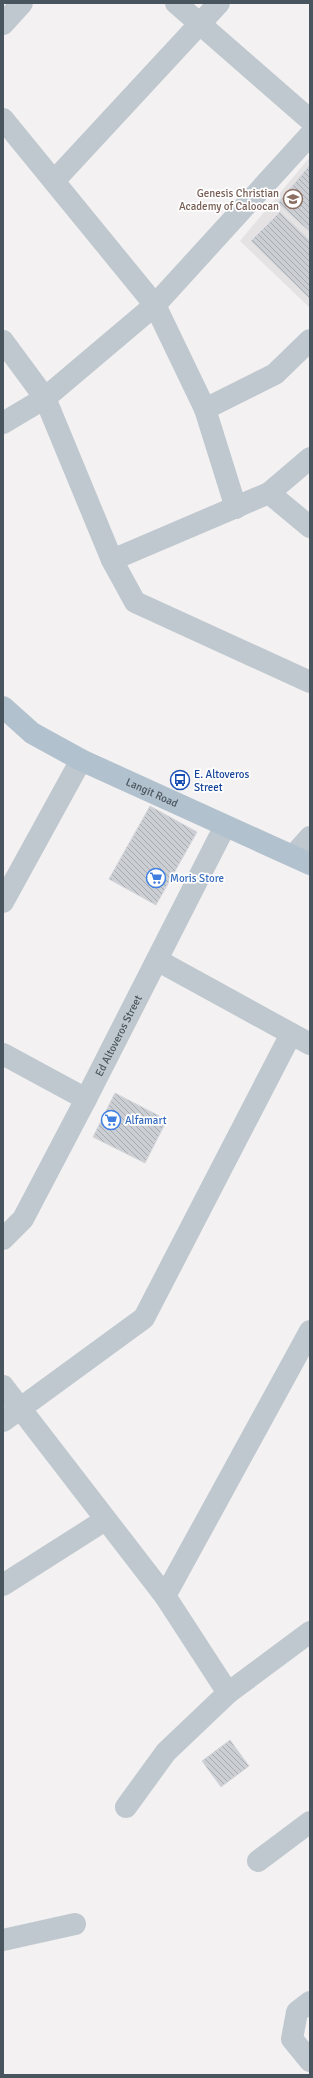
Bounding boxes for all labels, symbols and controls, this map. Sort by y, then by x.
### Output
place label: Genesis Christian Academy of Caloocan [179,187,279,213]
school or university icon: Genesis Christian Academy of Caloocan [282,188,304,210]
place label: E. Altoveros Street [194,768,249,794]
bus stop icon: E. Altoveros Street [169,769,191,791]
street label: Langit Road [124,775,180,810]
supermarket icon: Moris Store [145,867,167,889]
place label: Moris Store [170,872,224,885]
street label: Ed Altoveros Street [93,993,145,1079]
supermarket icon: Alfamart [100,1109,122,1131]
place label: Alfamart [125,1114,167,1127]

